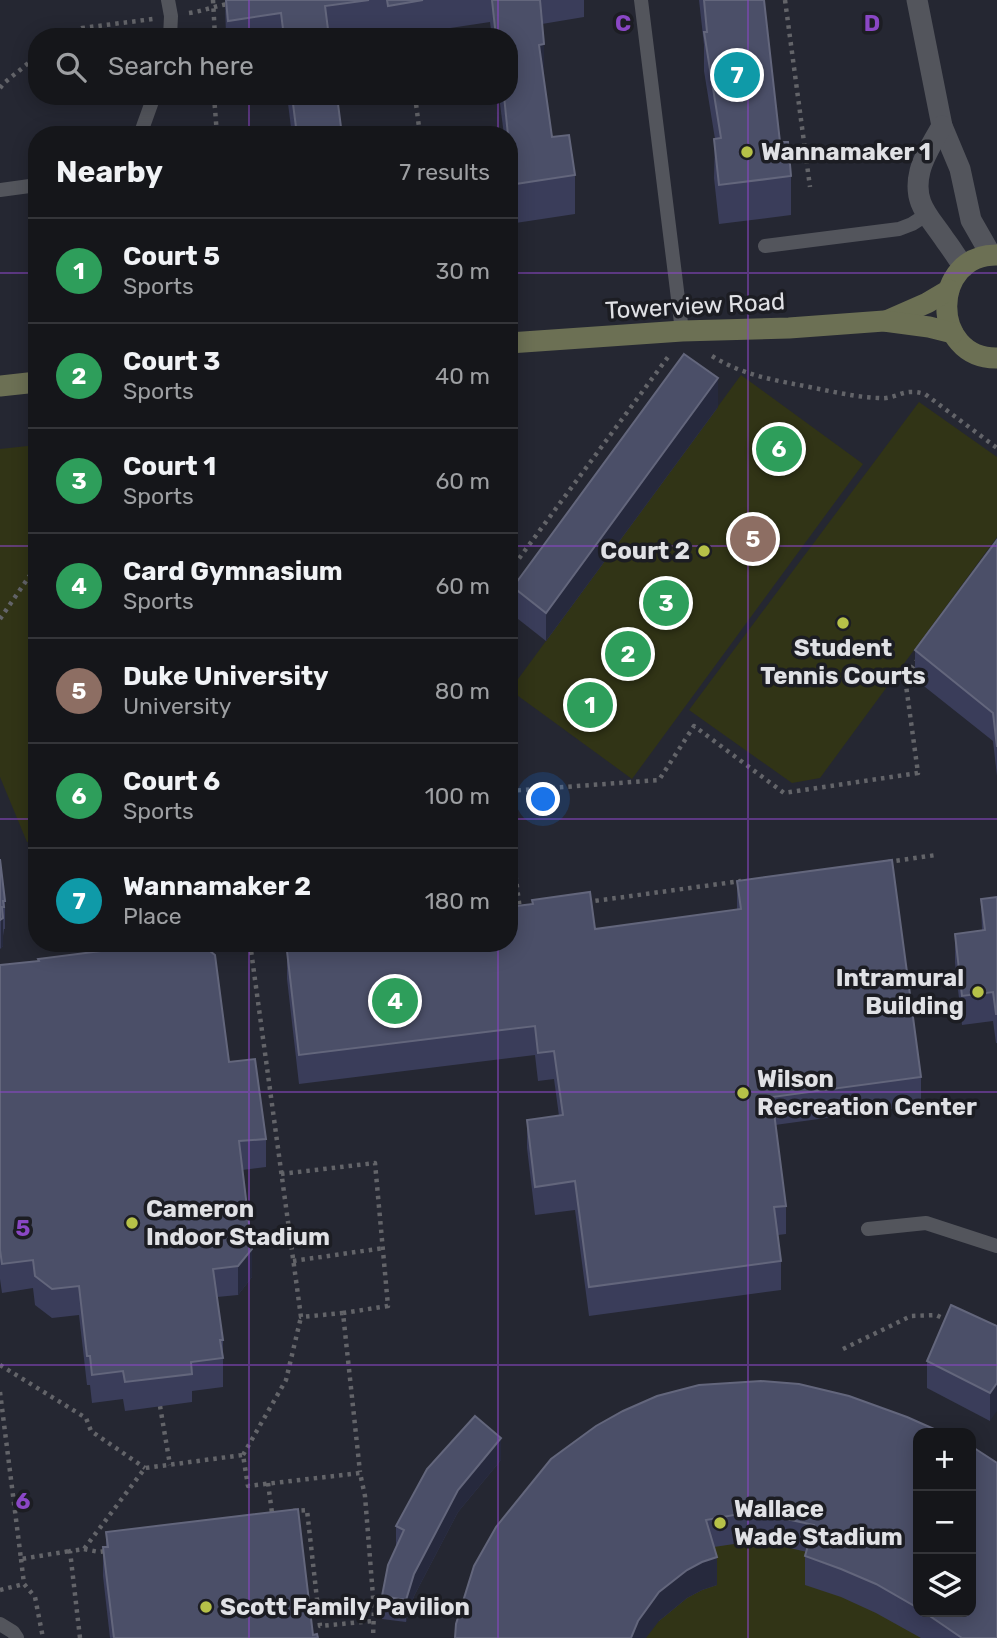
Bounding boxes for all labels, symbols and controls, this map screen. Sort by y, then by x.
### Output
text: C [615,9,631,37]
text: D [864,9,880,37]
search box [28,28,518,105]
icon: search [52,48,90,86]
pin: 7 [714,49,760,101]
text: Search here [108,51,254,82]
place label: Wannamaker 1 [761,138,931,166]
marker: Wannamaker 1 [739,144,755,160]
text: Nearby [56,154,163,190]
text: 7 results [399,158,490,186]
text: Court 5 [123,241,220,272]
text: 1 [73,257,85,285]
text: 30 m [435,257,490,285]
text: Sports [123,272,194,300]
street label: Towerview Road [604,287,786,325]
text: Court 3 [123,346,220,377]
text: 2 [72,362,86,390]
text: 40 m [435,362,490,390]
text: Sports [123,377,194,405]
pin: 6 [756,423,802,475]
text: Court 1 [123,451,216,482]
text: 3 [71,467,87,495]
text: 60 m [435,467,490,495]
text: Sports [123,482,194,510]
pin: 5 [730,513,776,565]
place label: Court 2 [600,537,690,565]
marker: Court 2 [696,543,712,559]
text: Card Gymnasium [123,556,343,587]
text: 4 [71,572,87,600]
text: 60 m [435,572,490,600]
pin: 3 [643,577,689,629]
text: Sports [123,587,194,615]
marker: Student Tennis Courts [835,615,851,631]
pin: 2 [605,628,651,680]
place label: Student Tennis Courts [760,634,926,690]
text: Duke University [123,661,329,692]
text: 5 [72,677,86,705]
text: 80 m [435,677,490,705]
pin: 1 [567,679,613,731]
text: University [123,692,232,720]
text: Court 6 [123,766,220,797]
text: 6 [72,782,86,810]
text: 100 m [425,782,490,810]
your location [526,782,560,816]
text: Sports [123,797,194,825]
text: Wannamaker 2 [123,871,311,902]
text: 7 [72,887,86,915]
text: 180 m [425,887,490,915]
text: Place [123,902,182,930]
place label: Intramural Building [836,964,964,1020]
pin: 4 [372,975,418,1027]
marker: Intramural Building [970,984,986,1000]
place label: Wilson Recreation Center [757,1065,977,1121]
marker: Wilson Recreation Center [735,1085,751,1101]
place label: Cameron Indoor Stadium [146,1195,330,1251]
text: 5 [16,1214,31,1242]
marker: Cameron Indoor Stadium [124,1215,140,1231]
map controls [913,1428,976,1617]
button: + [913,1428,976,1491]
text: 6 [16,1487,31,1515]
button: − [913,1491,976,1554]
place label: Wallace Wade Stadium [734,1495,903,1551]
marker: Wallace Wade Stadium [712,1515,728,1531]
button: layers [913,1554,976,1617]
place label: Scott Family Pavilion [220,1593,470,1621]
marker: Scott Family Pavilion [198,1599,214,1615]

